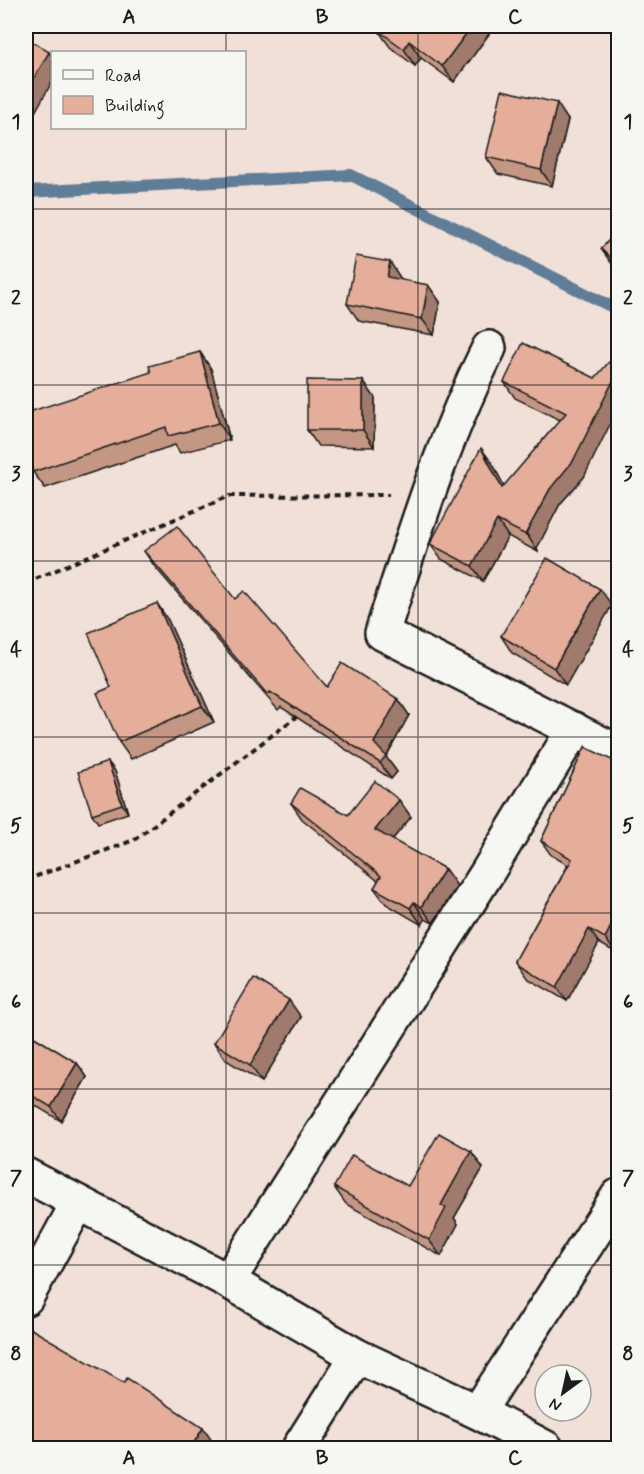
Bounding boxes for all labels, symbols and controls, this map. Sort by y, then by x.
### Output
text: A [122,4,136,31]
text: B [316,4,329,31]
text: C [508,4,523,31]
legend [51,51,246,129]
text: Road [105,64,141,88]
text: Building [105,94,165,120]
text: 1 [12,109,20,136]
text: 1 [624,109,632,136]
text: 2 [11,285,21,312]
text: 2 [623,285,633,312]
text: 3 [11,461,21,488]
text: 3 [623,461,633,488]
text: 4 [10,637,22,664]
text: 4 [622,637,634,664]
text: 5 [10,813,22,840]
text: 5 [622,813,634,840]
text: 6 [11,989,21,1016]
text: 6 [623,989,633,1016]
text: 7 [10,1165,22,1192]
text: 7 [622,1165,634,1192]
text: 8 [10,1341,22,1368]
text: 8 [622,1341,634,1368]
north arrow [533,1363,593,1423]
text: N [545,1393,566,1416]
text: A [122,1445,136,1472]
text: B [316,1445,329,1472]
text: C [508,1445,523,1472]

